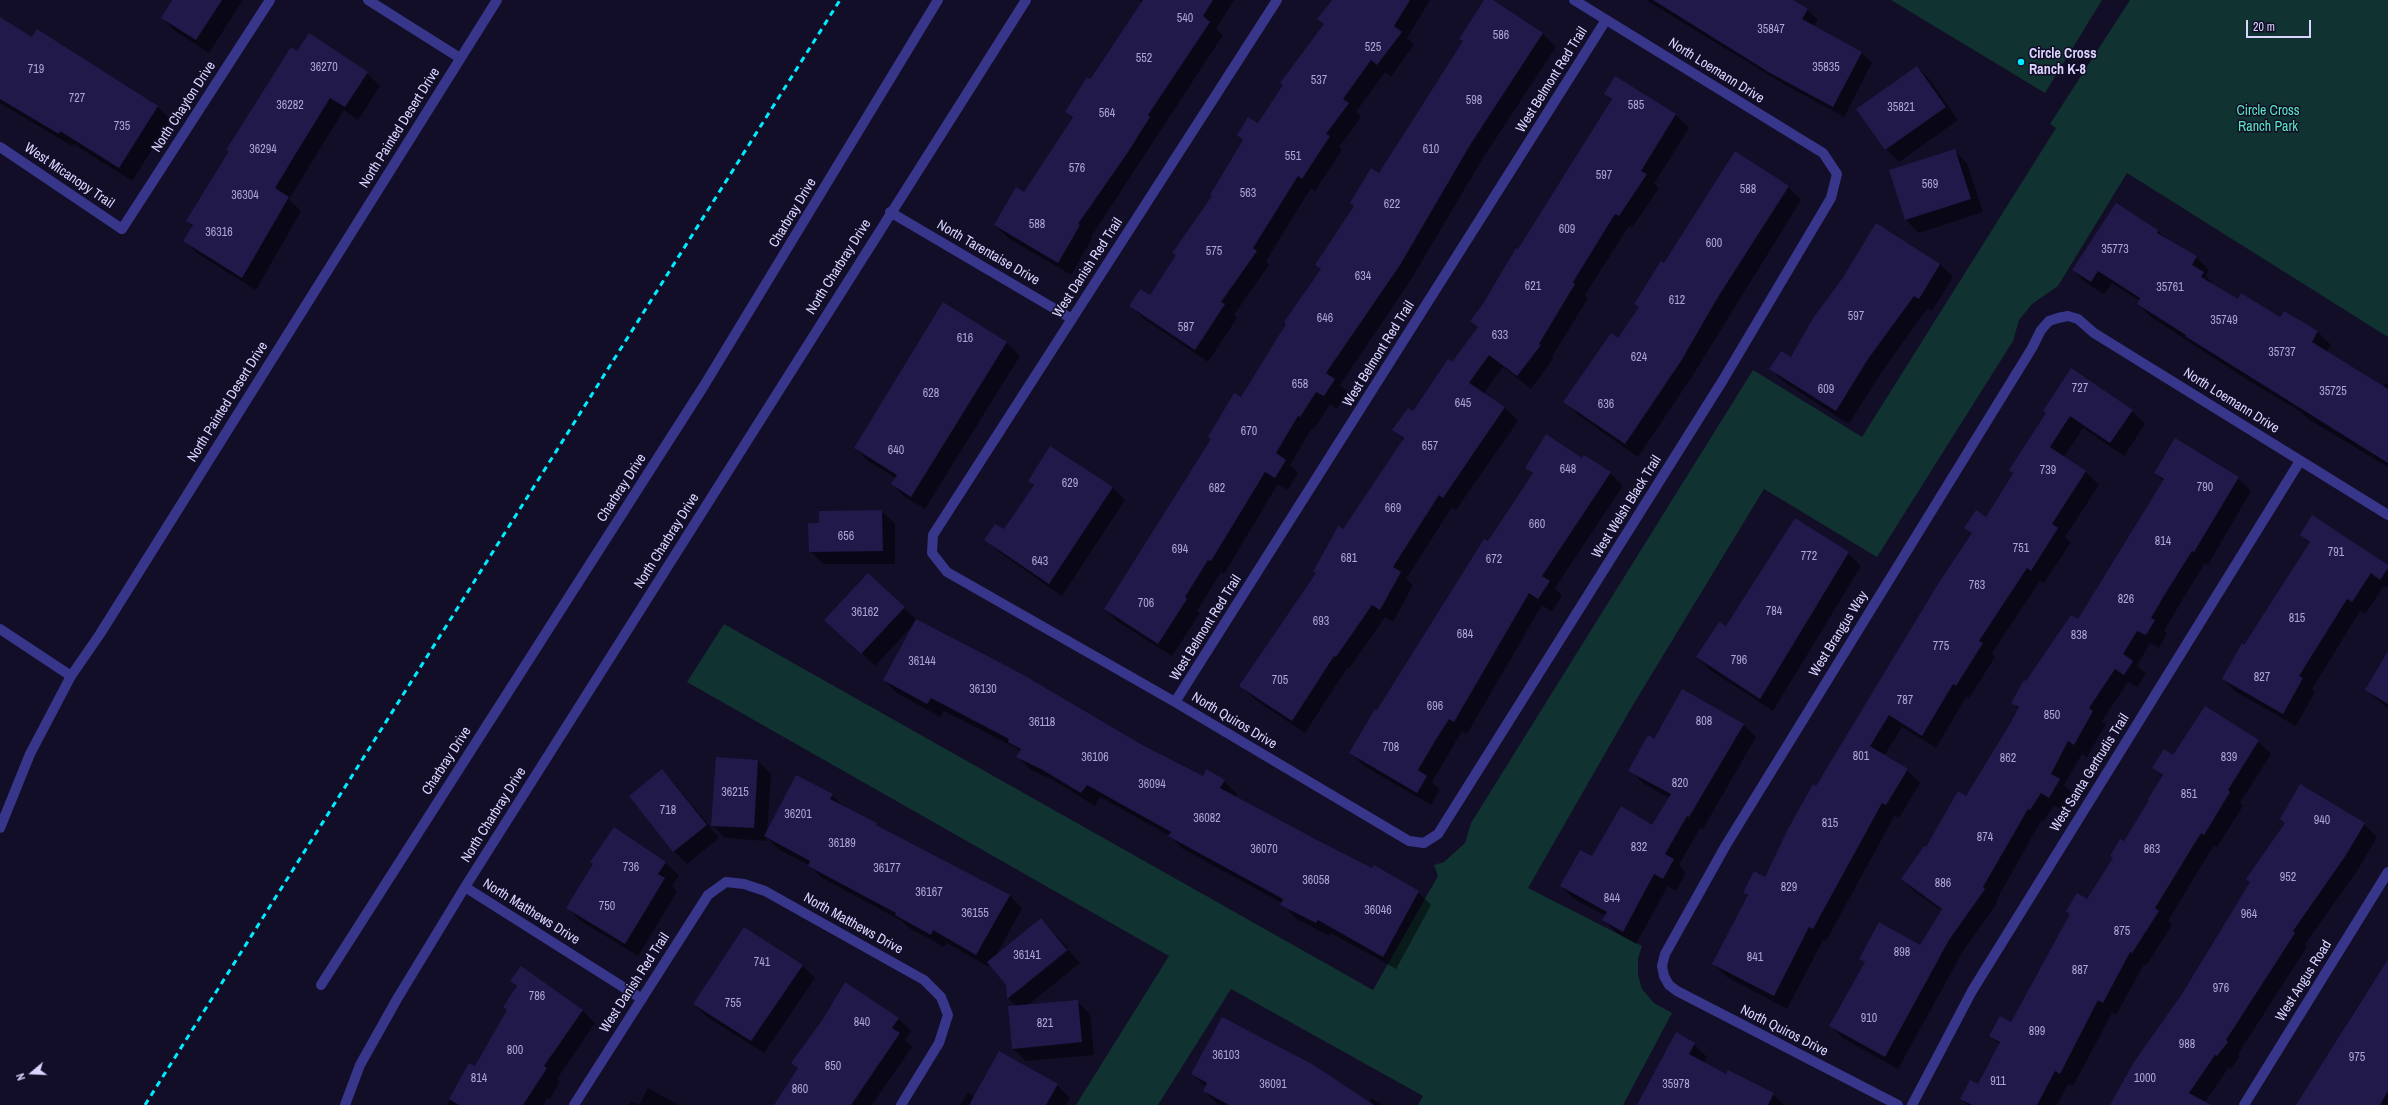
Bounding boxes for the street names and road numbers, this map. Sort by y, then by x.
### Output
street label: West Belmont Red Trail [1513,24,1591,136]
street label: North Loemann Drive [1665,35,1767,107]
street label: North Chayton Drive [148,59,220,155]
street label: North Painted Desert Drive [356,65,444,191]
street label: West Micanopy Trail [21,140,117,212]
street label: Charbray Drive [766,175,820,251]
street label: West Danish Red Trail [1050,215,1126,321]
street label: North Charbray Drive [803,216,875,318]
street label: North Tarentaise Drive [934,217,1042,289]
street label: West Belmont Red Trail [1340,298,1418,410]
street label: North Painted Desert Drive [184,339,272,465]
street label: North Loemann Drive [2180,365,2282,437]
street label: Charbray Drive [594,451,650,525]
street label: West Welsh Black Trail [1589,453,1665,561]
street label: North Charbray Drive [631,490,703,592]
street label: West Belmont Red Trail [1167,572,1245,684]
street label: West Brangus Way [1806,588,1872,680]
street label: North Quiros Drive [1188,689,1280,753]
street label: West Santa Gertrudis Trail [2047,711,2133,835]
street label: Charbray Drive [419,724,475,798]
street label: North Charbray Drive [458,764,530,866]
street label: North Matthews Drive [479,875,583,949]
street label: North Matthews Drive [800,890,906,958]
street label: West Danish Red Trail [597,930,673,1036]
street label: West Angus Road [2272,937,2336,1025]
street label: North Quiros Drive [1737,1002,1831,1060]

